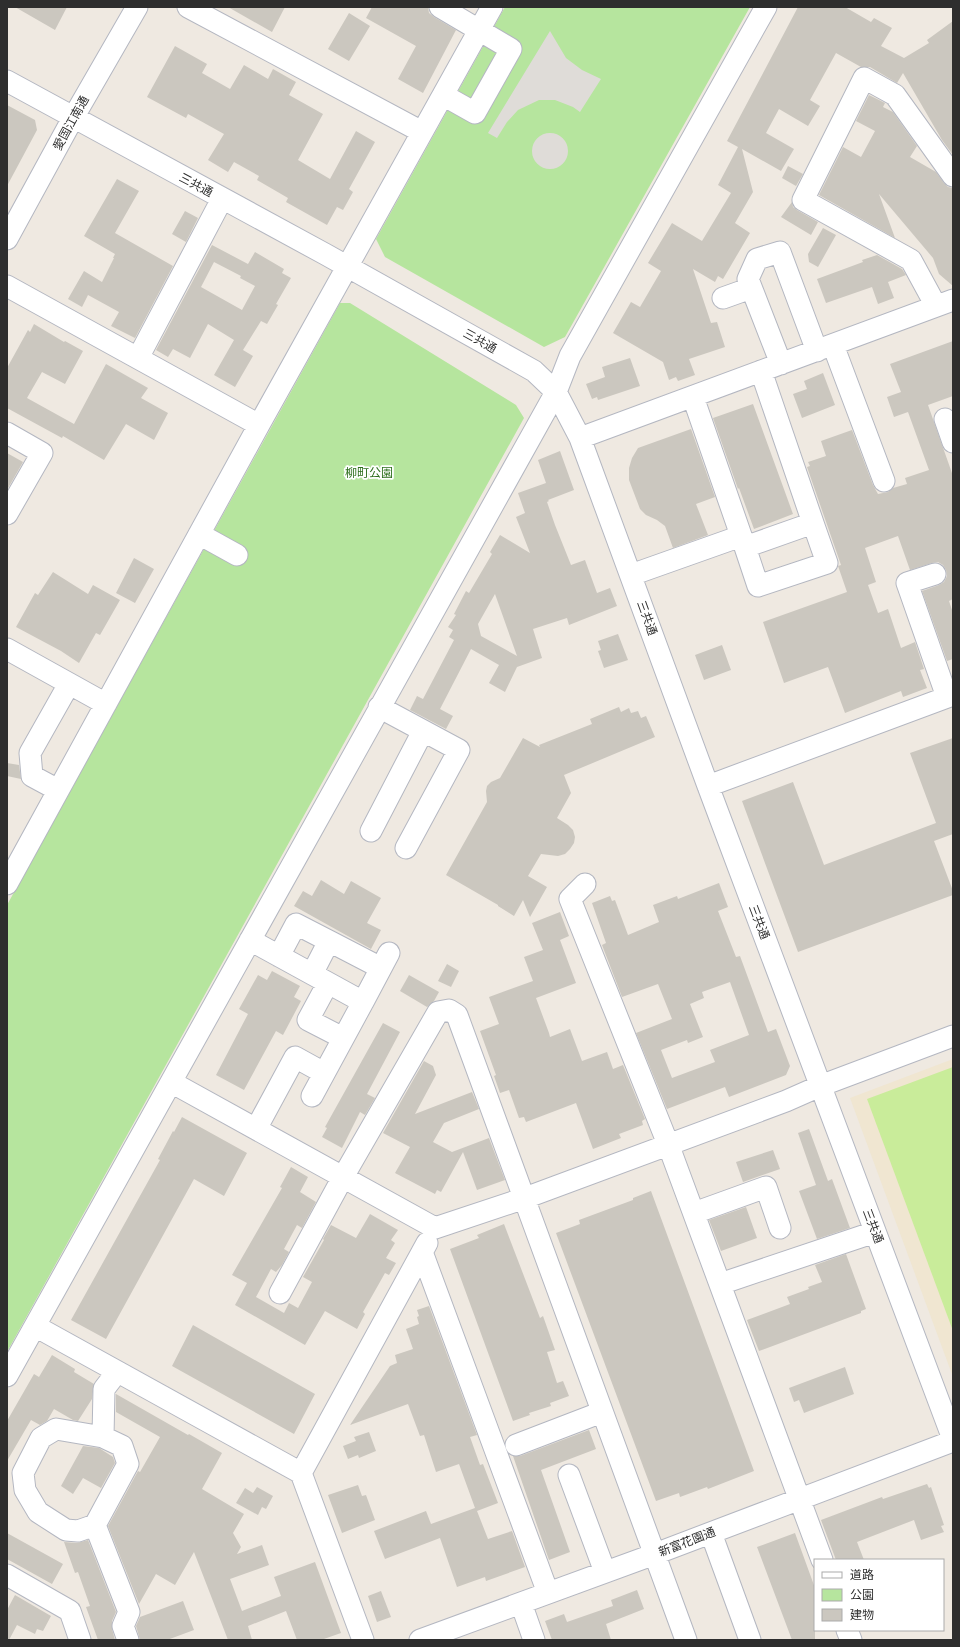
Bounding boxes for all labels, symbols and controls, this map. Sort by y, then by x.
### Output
street label: 愛国江南通 [50,93,92,153]
street label: 三共通 [177,170,215,200]
street label: 三共通 [461,326,499,356]
park label: 柳町公園 [345,466,393,480]
street label: 三共通 [634,599,660,637]
street label: 三共通 [746,903,772,941]
street label: 三共通 [860,1207,886,1245]
street label: 新富花園通 [656,1525,718,1559]
legend [814,1559,944,1631]
text: 道路 [850,1568,874,1582]
text: 公園 [850,1588,874,1602]
text: 建物 [850,1608,874,1622]

